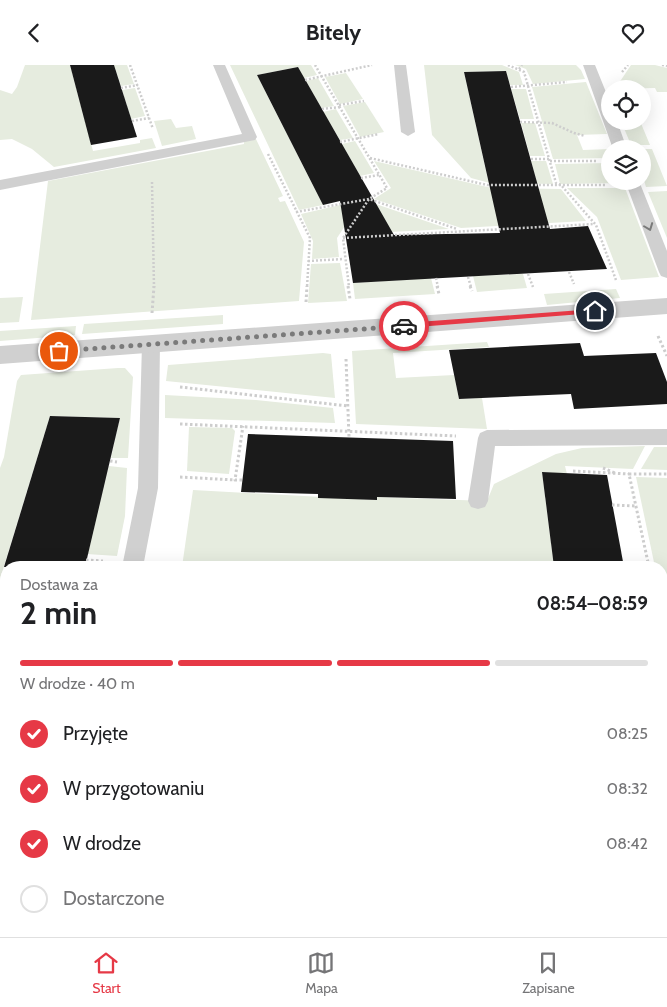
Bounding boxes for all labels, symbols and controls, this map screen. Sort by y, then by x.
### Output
icon: back [20,19,48,47]
text: Bitely [306,19,361,46]
icon: heart [619,19,647,47]
map controls [601,80,651,190]
button: locate [601,80,651,130]
button: layers [601,140,651,190]
one-way arrow [643,222,653,231]
pin [574,290,616,332]
icon: home [581,297,609,325]
courier [379,301,429,351]
icon: car [390,312,418,340]
pin [38,330,80,372]
icon: bag [45,337,73,365]
text: Dostawa za [20,575,98,594]
text: 08:54–08:59 [536,592,648,615]
text: 2 min [20,593,97,632]
text: W drodze · 40 m [20,674,135,693]
icon: check [20,720,48,748]
text: Przyjęte [63,722,128,745]
text: 08:25 [607,724,648,743]
icon: check [20,775,48,803]
text: W przygotowaniu [63,777,204,800]
text: 08:32 [607,779,648,798]
icon: check [20,830,48,858]
text: W drodze [63,832,141,855]
text: 08:42 [606,834,648,853]
text: Dostarczone [63,887,164,910]
tab: Start [92,949,121,997]
tab: Mapa [305,949,338,997]
tab: Zapisane [522,949,575,997]

